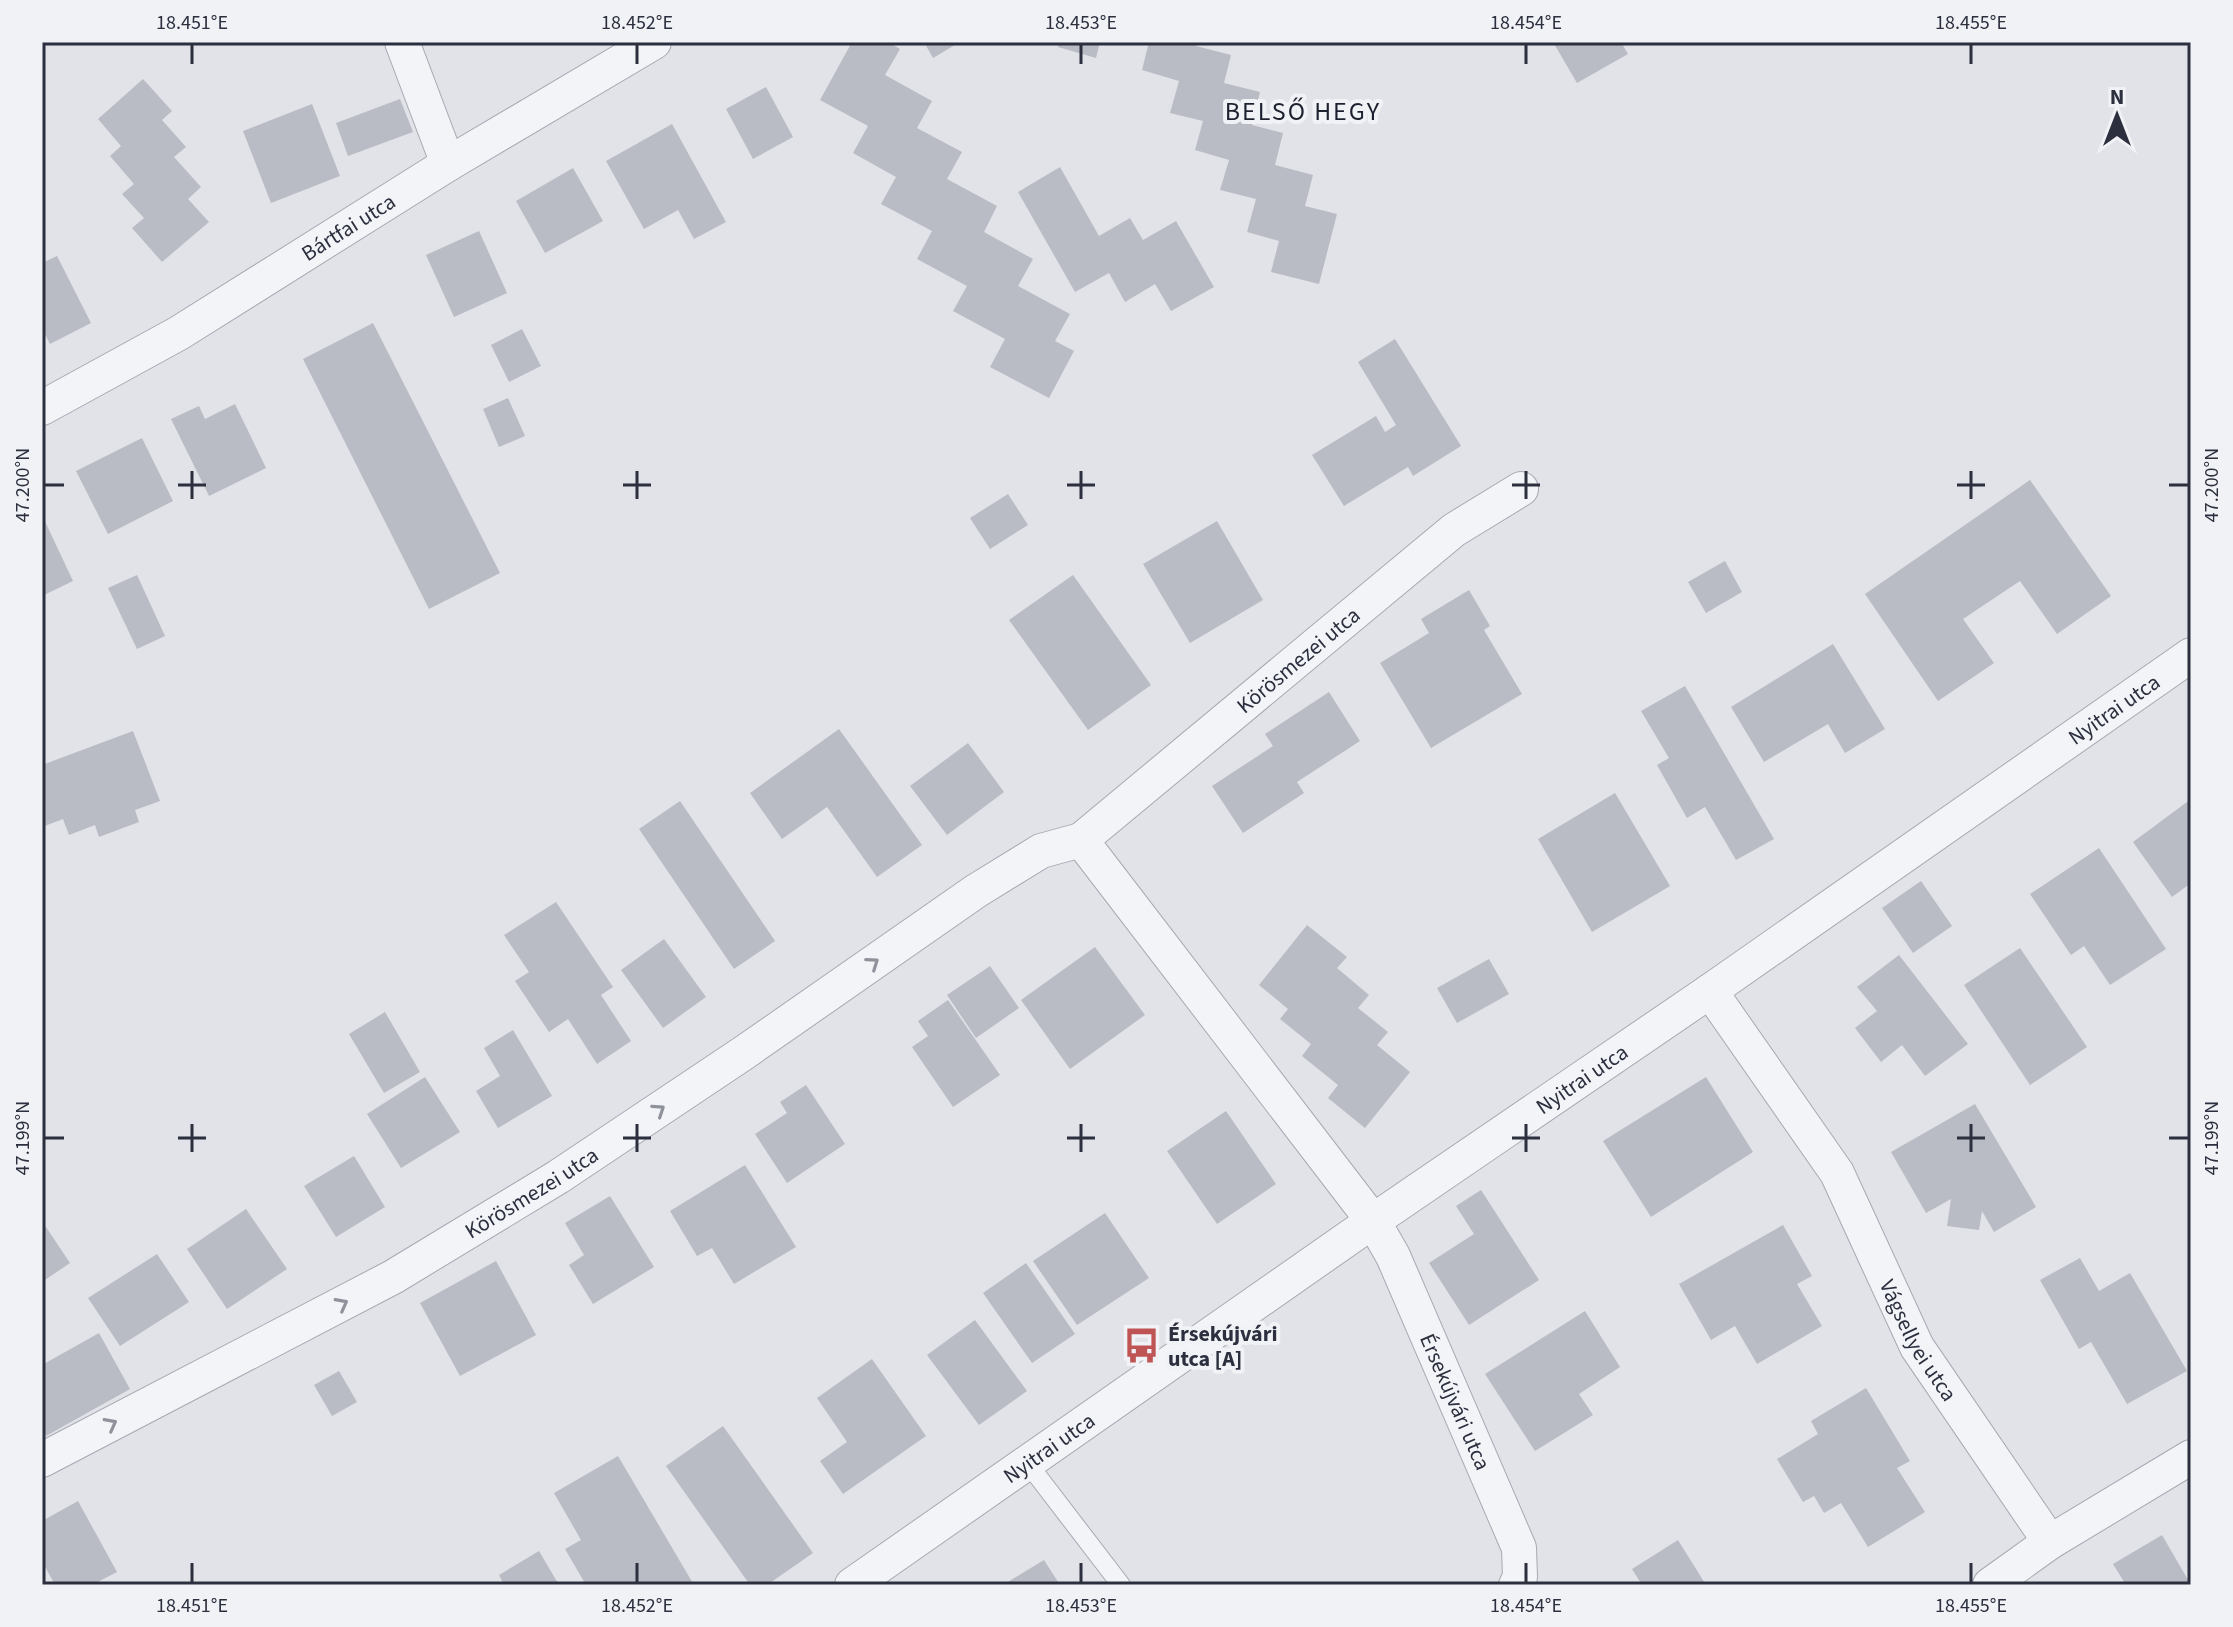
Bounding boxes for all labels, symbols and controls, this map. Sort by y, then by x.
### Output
text: 18.451°E [156,9,228,37]
text: 18.452°E [601,9,673,37]
text: 18.453°E [1045,9,1117,37]
text: 18.454°E [1490,9,1562,37]
text: 18.455°E [1935,9,2007,37]
north arrow [2077,76,2157,156]
text: N [2110,81,2124,113]
district label: BELSŐ HEGY [1225,93,1381,130]
street label: Bártfai utca [295,186,402,269]
text: 47.200°N [9,448,37,522]
text: 47.200°N [2198,448,2226,522]
street label: Körösmezei utca [1230,600,1367,721]
street label: Nyitrai utca [2062,667,2167,753]
one-way arrow [865,958,879,973]
street label: Nyitrai utca [1530,1037,1635,1122]
text: 47.199°N [9,1101,37,1175]
text: 47.199°N [2198,1101,2226,1175]
one-way arrow [650,1104,664,1119]
street label: Körösmezei utca [459,1139,605,1247]
street label: Vágsellyei utca [1871,1274,1964,1408]
one-way arrow [333,1298,348,1313]
place label: Érsekújvári utca [A] [1168,1318,1278,1375]
bus stop icon: Érsekújvári utca [A] [1123,1327,1161,1365]
street label: Érsekújvári utca [1411,1329,1498,1475]
street label: Nyitrai utca [997,1405,1102,1492]
one-way arrow [103,1418,118,1433]
text: 18.451°E [156,1592,228,1620]
text: 18.452°E [601,1592,673,1620]
text: 18.453°E [1045,1592,1117,1620]
text: 18.454°E [1490,1592,1562,1620]
text: 18.455°E [1935,1592,2007,1620]

